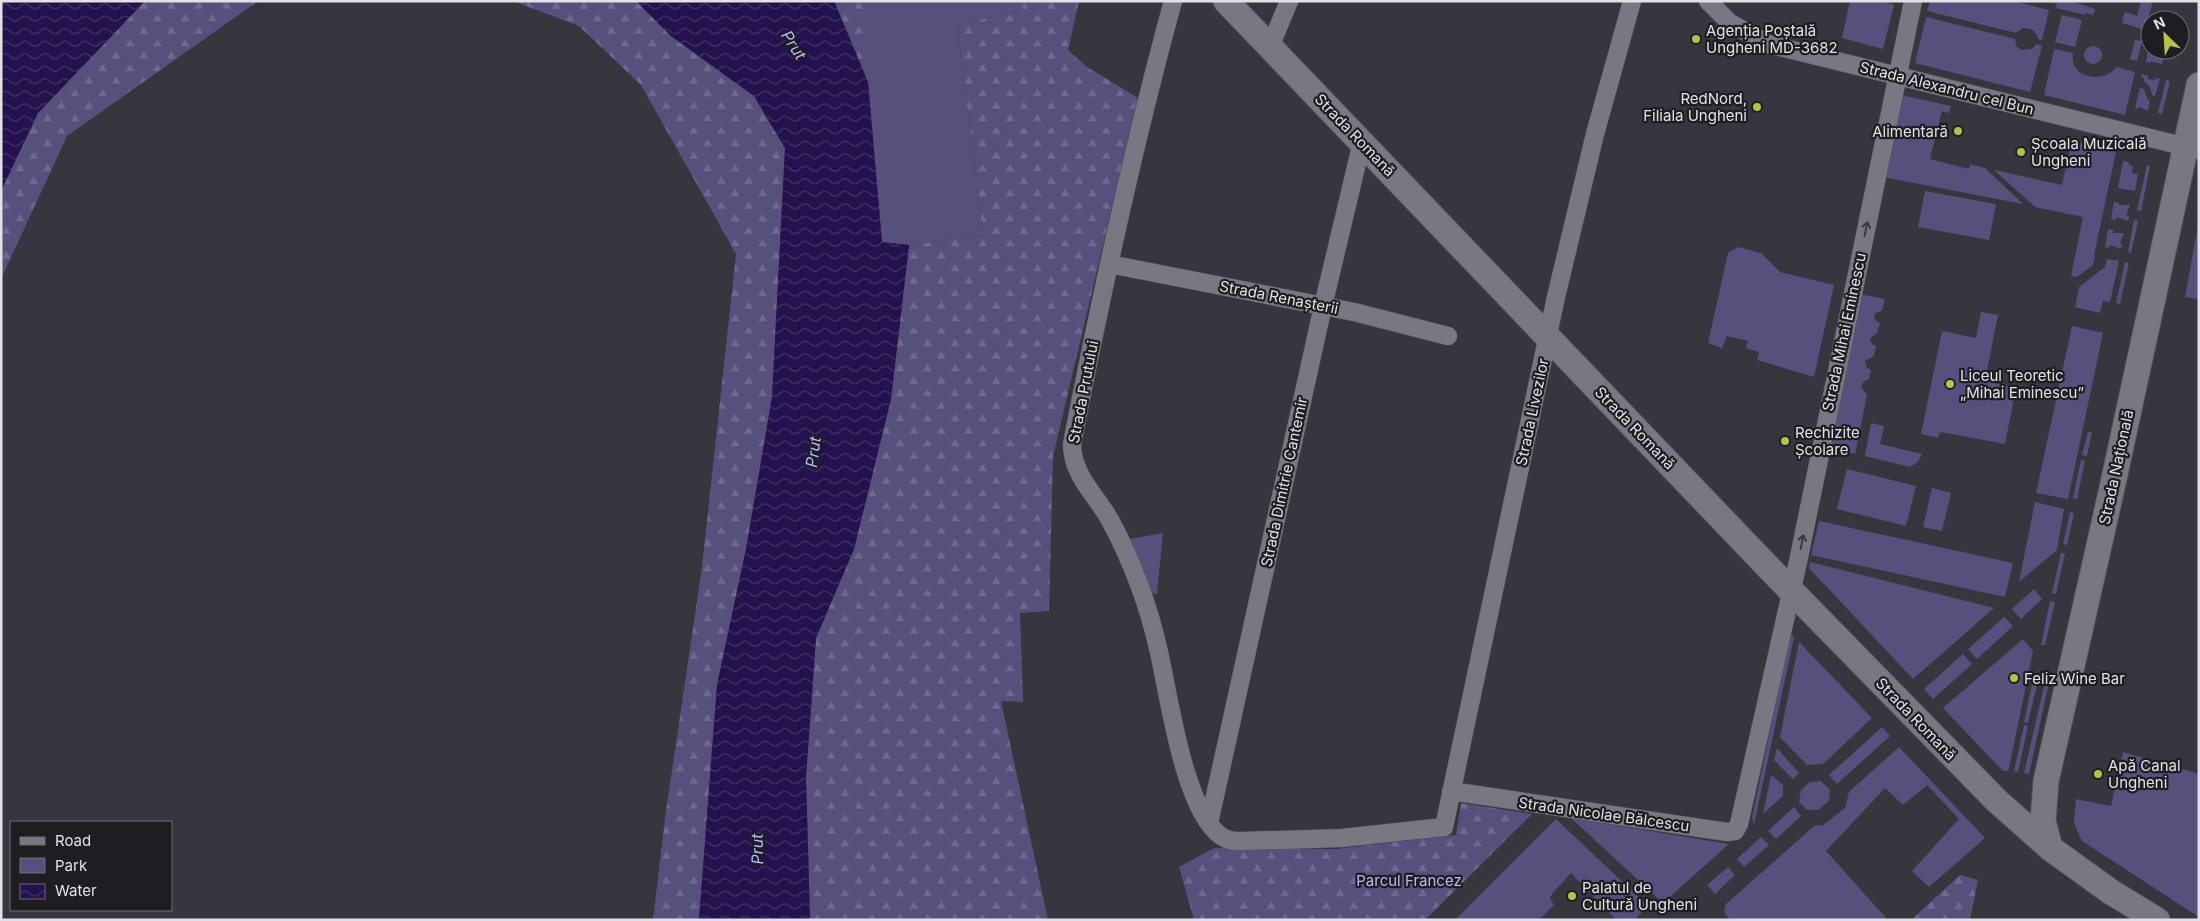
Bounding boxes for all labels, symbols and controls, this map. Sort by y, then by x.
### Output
north arrow [2140,10,2190,60]
text: N [2151,13,2168,33]
place label: Agenția Poștală Ungheni MD-3682 [1706,21,1838,57]
water label: Prut [777,27,811,64]
marker: Agenția Poștală Ungheni MD-3682 [1690,33,1702,45]
street label: Strada Alexandru cel Bun [1858,57,2036,119]
place label: RedNord, Filiala Ungheni [1643,89,1747,125]
street label: Strada Romană [1311,90,1399,180]
marker: RedNord, Filiala Ungheni [1751,101,1763,113]
place label: Alimentară [1872,122,1948,141]
marker: Alimentară [1952,125,1964,137]
place label: Școala Muzicală Ungheni [2031,134,2147,170]
marker: Școala Muzicală Ungheni [2015,146,2027,158]
one-way arrow [1862,221,1871,237]
street label: Strada Mihai Eminescu [1818,251,1870,413]
street label: Strada Renașterii [1218,276,1340,318]
street label: Strada Prutului [1064,339,1102,445]
street label: Strada Livezilor [1511,356,1553,467]
place label: Liceul Teoretic „Mihai Eminescu” [1960,366,2085,402]
marker: Liceul Teoretic „Mihai Eminescu” [1944,378,1956,390]
street label: Strada Romană [1591,383,1679,473]
street label: Strada Dimitrie Cantemir [1257,395,1311,569]
street label: Strada Națională [2095,408,2137,526]
place label: Rechizite Școlare [1795,423,1860,459]
water label: Prut [801,435,825,469]
marker: Rechizite Școlare [1779,435,1791,447]
one-way arrow [1798,535,1807,551]
place label: Feliz Wine Bar [2024,669,2125,688]
marker: Feliz Wine Bar [2008,672,2020,684]
street label: Strada Romană [1872,674,1960,764]
place label: Apă Canal Ungheni [2108,756,2181,792]
marker: Apă Canal Ungheni [2092,768,2104,780]
street label: Strada Nicolae Bălcescu [1517,793,1691,835]
legend [10,821,172,911]
text: Road [55,831,91,850]
water label: Prut [747,833,767,865]
text: Park [55,856,88,875]
park label: Parcul Francez [1356,871,1462,890]
place label: Palatul de Cultură Ungheni [1582,878,1697,914]
text: Water [55,881,97,900]
marker: Palatul de Cultură Ungheni [1566,890,1578,902]

